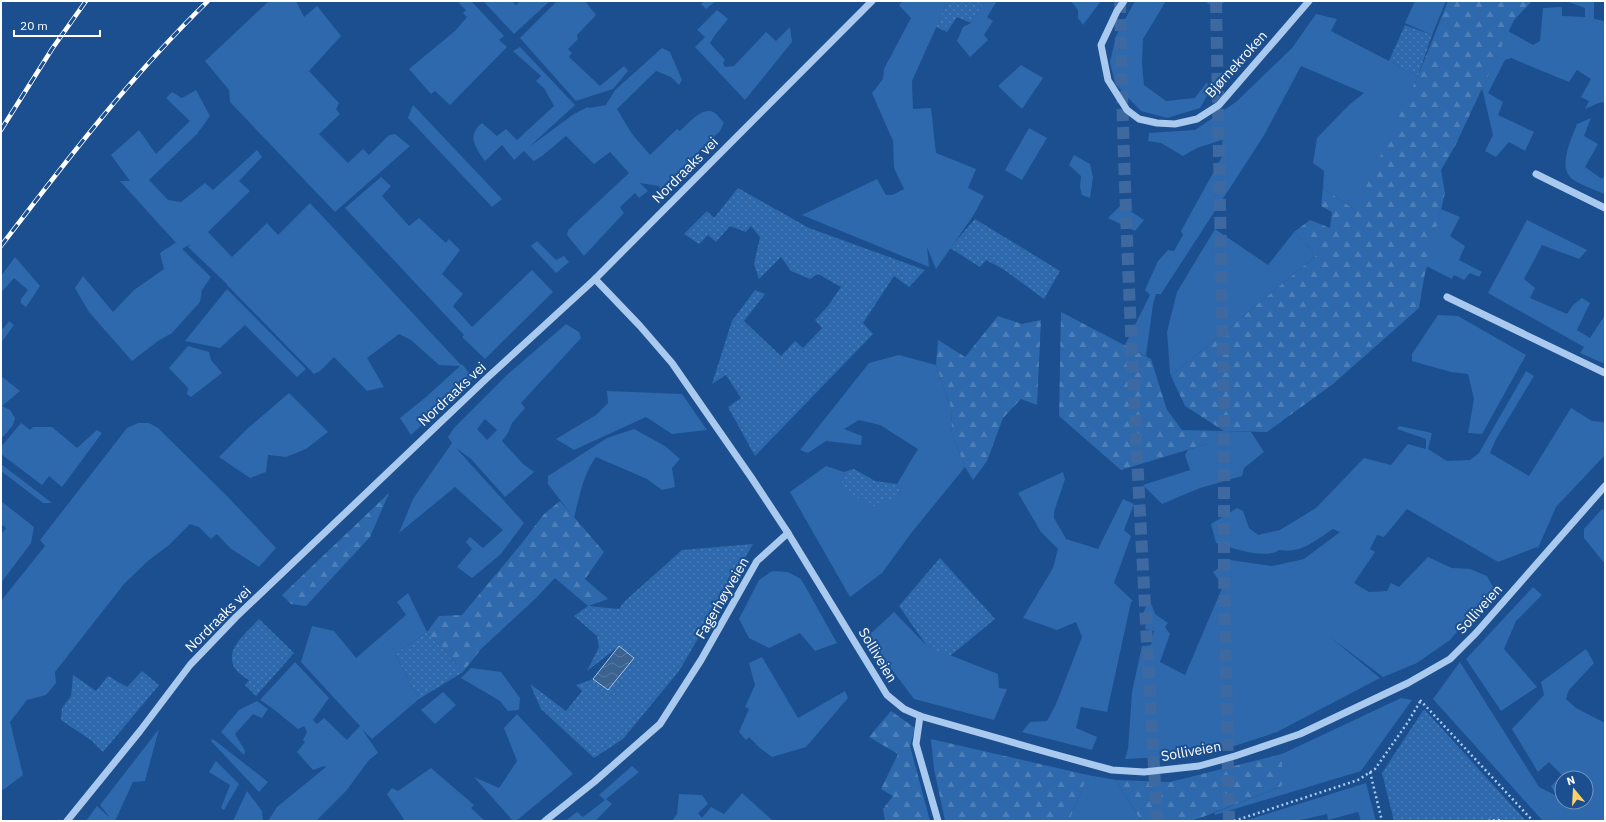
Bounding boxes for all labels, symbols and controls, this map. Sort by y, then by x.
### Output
scale bar [14,12,100,38]
text: 20 m [20,18,48,33]
street label: Bjørnekroken [1201,27,1271,101]
street label: Nordraaks vei [648,133,722,207]
street label: Nordraaks vei [414,358,490,430]
street label: Fagerhøyveien [691,554,753,642]
street label: Solliveien [1452,580,1506,638]
street label: Nordraaks vei [181,582,255,656]
street label: Solliveien [855,624,901,686]
street label: Solliveien [1160,737,1222,765]
north arrow [1554,770,1594,810]
text: N [1565,773,1577,788]

